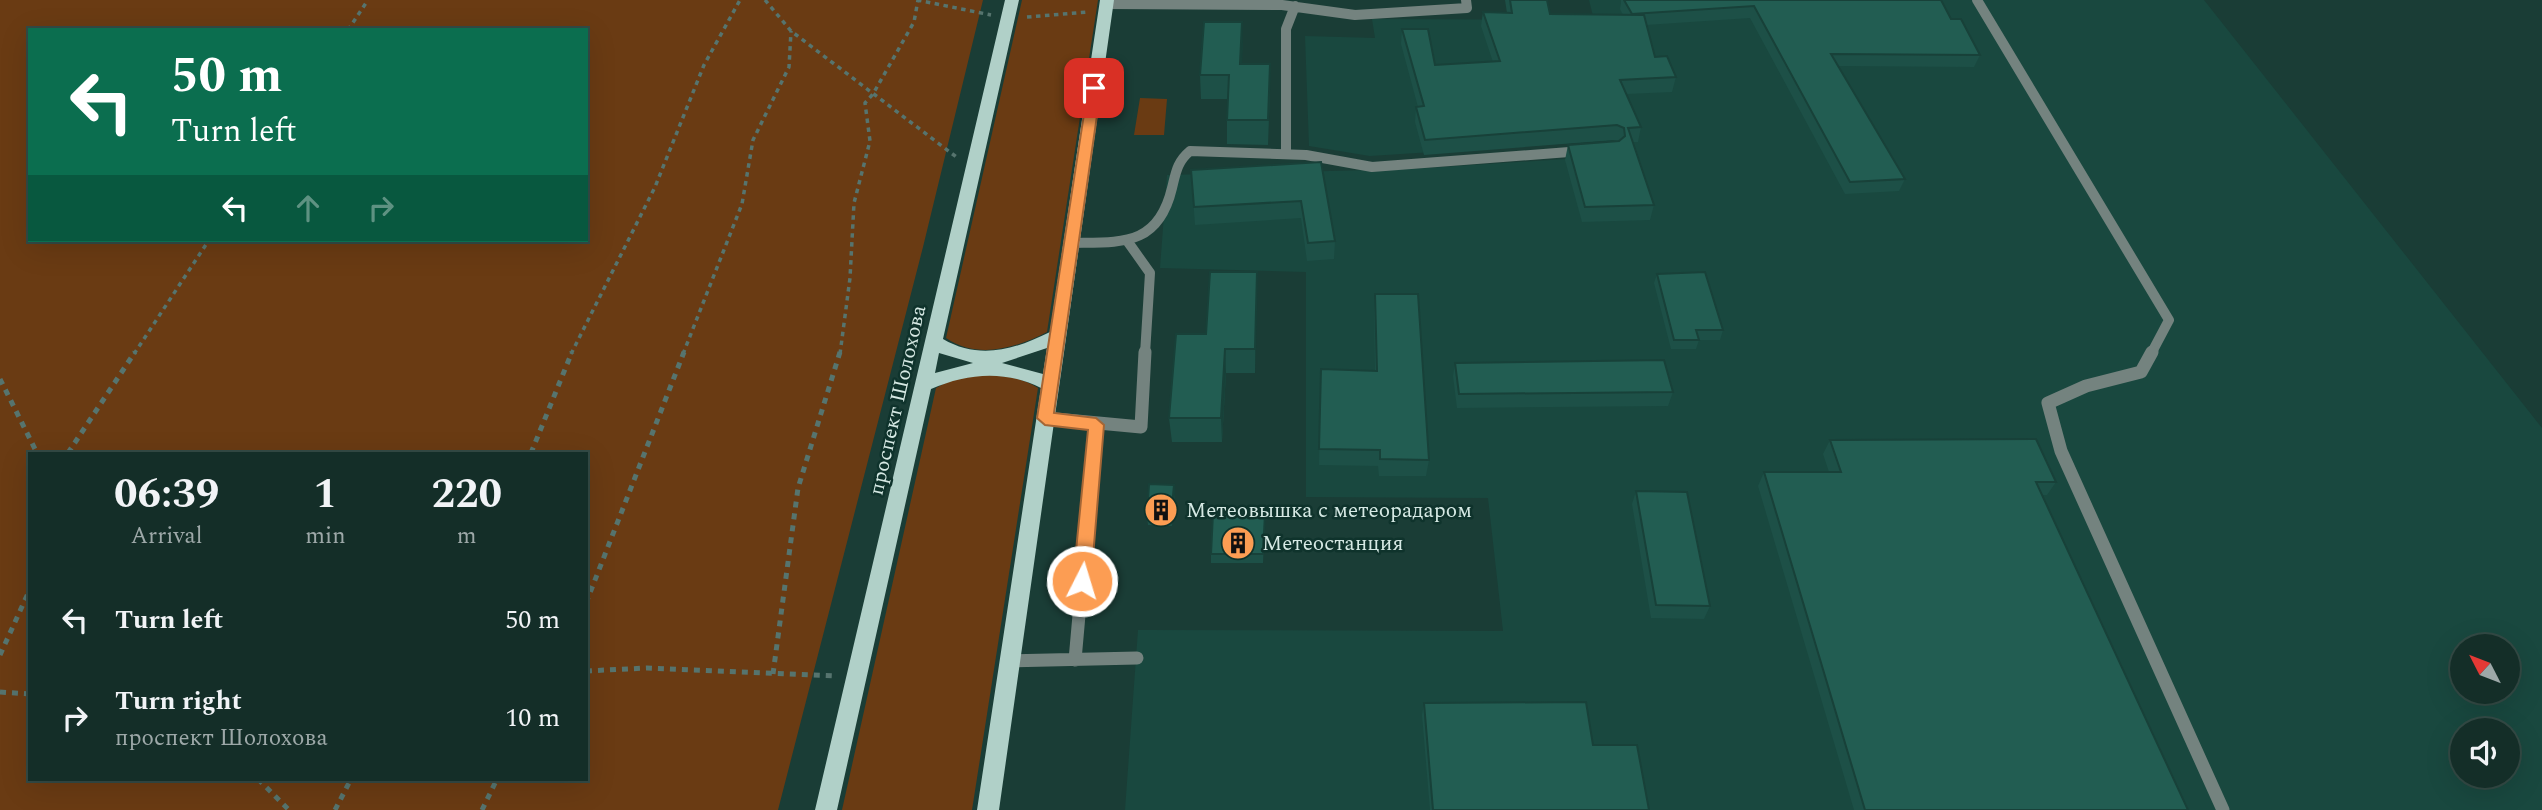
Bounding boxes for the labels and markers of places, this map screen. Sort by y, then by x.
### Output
pin [1064,58,1124,118]
building icon: Метеовышка с метеорадаром [1142,491,1180,529]
place label: Метеовышка с метеорадаром [1186,495,1472,527]
building icon: Метеостанция [1219,524,1257,562]
place label: Метеостанция [1262,528,1404,560]

